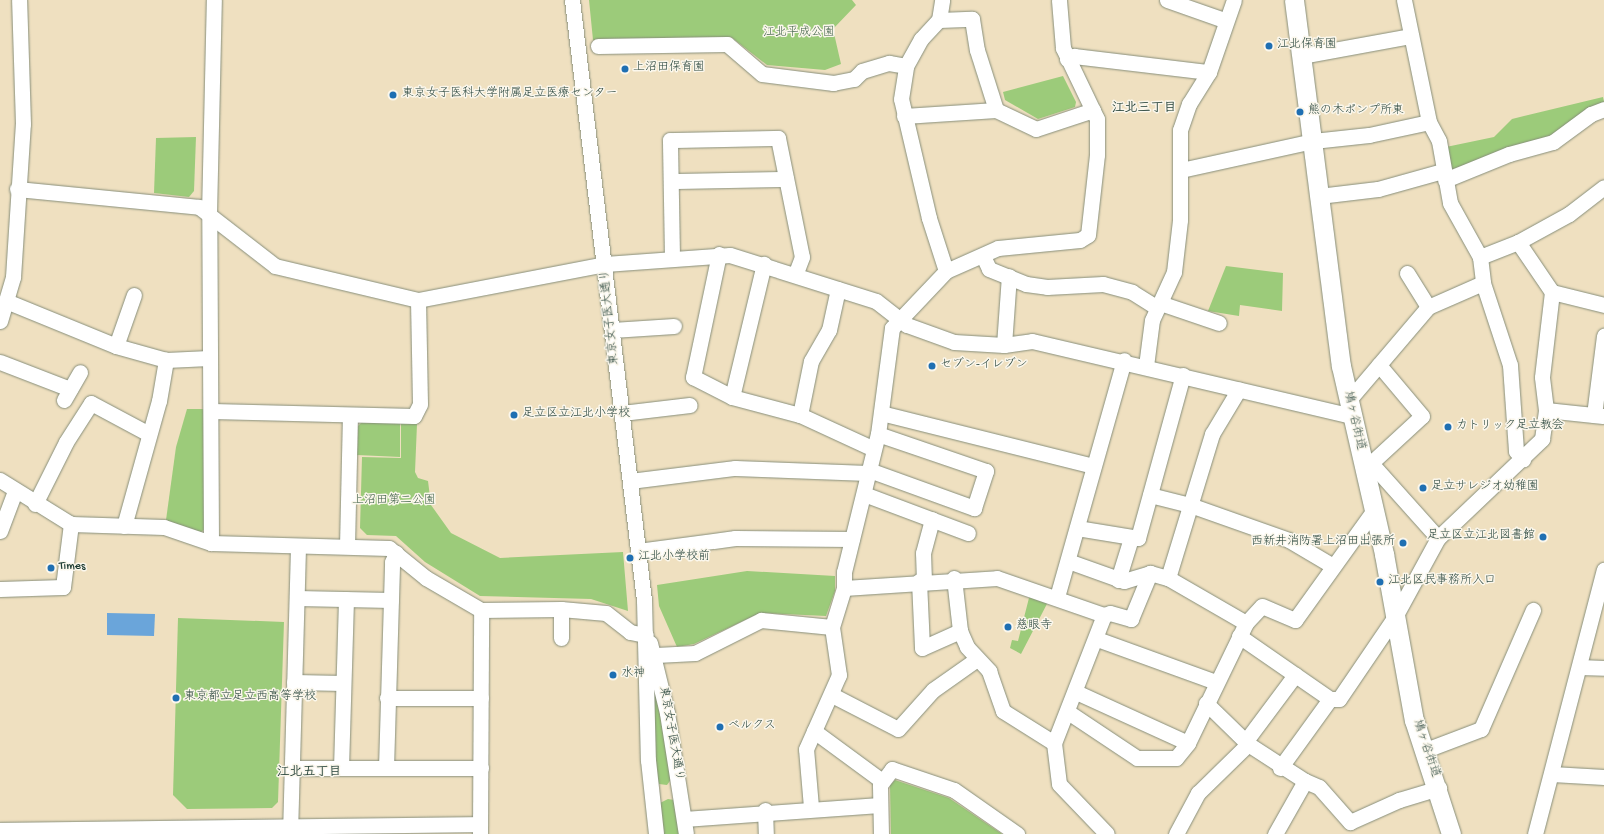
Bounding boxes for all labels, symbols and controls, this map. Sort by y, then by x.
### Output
park label: 江北平成公園 [763,27,835,41]
place label: 江北保育園 [1277,39,1337,53]
marker: 江北保育園 [1264,41,1274,51]
place label: 上沼田保育園 [633,62,705,76]
marker: 上沼田保育園 [620,64,630,74]
place label: 東京女子医科大学附属足立医療センター [402,88,618,102]
marker: 東京女子医科大学附属足立医療センター [387,89,399,101]
district label: 江北三丁目 [1112,101,1176,117]
place label: 熊の木ポンプ所東 [1308,105,1404,119]
marker: 熊の木ポンプ所東 [1295,107,1305,117]
street label: 東京女子医大通り [599,269,623,365]
place label: セブン-イレブン [940,359,1028,373]
marker: セブン-イレブン [927,361,937,371]
street label: 鳩ヶ谷街道 [1339,390,1367,452]
place label: 足立区立江北小学校 [522,408,630,422]
marker: 足立区立江北小学校 [509,410,519,420]
place label: カトリック足立教会 [1456,420,1564,434]
marker: カトリック足立教会 [1443,422,1453,432]
place label: 足立サレジオ幼稚園 [1431,481,1539,495]
marker: 足立サレジオ幼稚園 [1418,483,1428,493]
park label: 上沼田第二公園 [352,495,436,509]
place label: 足立区立江北図書館 [1427,530,1535,544]
marker: 足立区立江北図書館 [1538,532,1548,542]
place label: 西新井消防署上沼田出張所 [1251,536,1395,550]
marker: 西新井消防署上沼田出張所 [1398,538,1408,548]
place label: 江北小学校前 [638,551,710,565]
marker: 江北小学校前 [625,553,635,563]
place label: Times [59,561,85,575]
marker: Times [46,563,56,573]
place label: 江北区民事務所入口 [1388,575,1496,589]
marker: 江北区民事務所入口 [1375,577,1385,587]
place label: 慈眼寺 [1016,620,1052,634]
marker: 慈眼寺 [1003,622,1013,632]
place label: 水神 [621,668,645,682]
marker: 水神 [608,670,618,680]
street label: 東京女子医大通り [655,685,685,783]
place label: 東京都立足立西高等学校 [184,691,316,705]
marker: 東京都立足立西高等学校 [171,693,181,703]
street label: 鳩ヶ谷街道 [1408,718,1442,780]
place label: ベルクス [728,720,776,734]
marker: ベルクス [715,722,725,732]
district label: 江北五丁目 [277,765,341,781]

